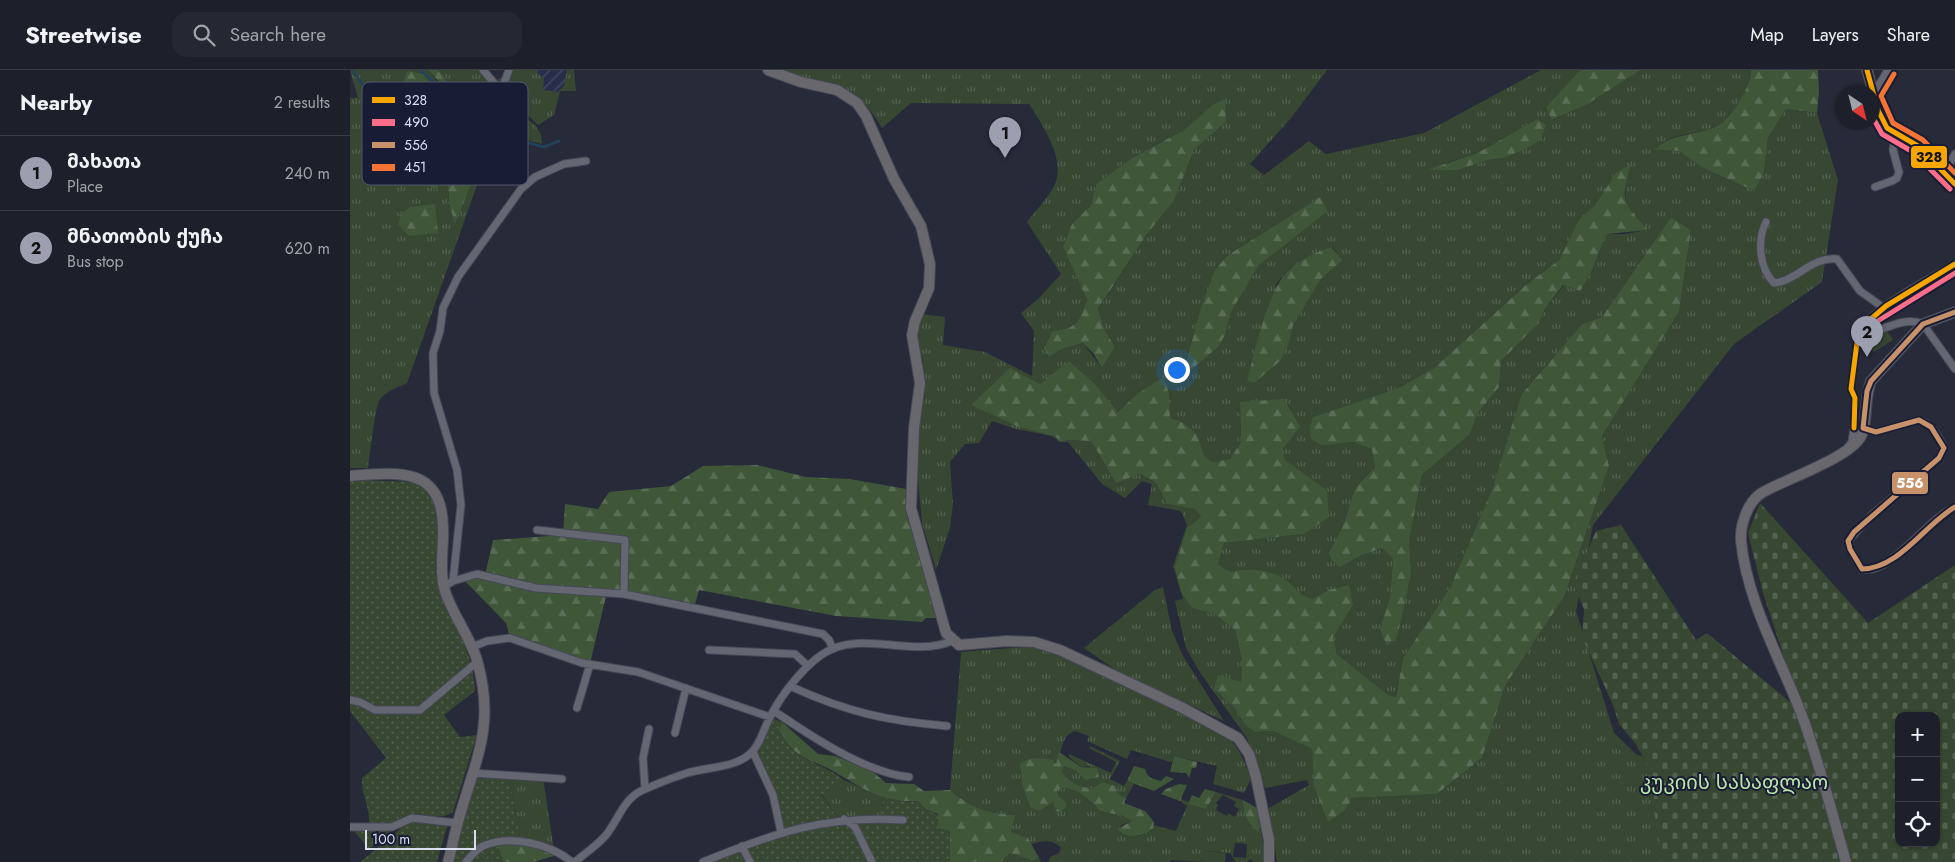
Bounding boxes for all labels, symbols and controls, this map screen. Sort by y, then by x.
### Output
search box [172,12,522,57]
text: Streetwise [25,17,142,52]
icon: search [190,21,218,49]
text: Search here [230,21,326,48]
text: Map [1750,22,1784,48]
text: Layers [1812,22,1859,48]
text: Share [1887,22,1930,48]
legend [362,82,528,185]
north arrow [1835,85,1880,130]
text: Nearby [20,88,92,118]
text: 328 [404,90,427,110]
text: 2 results [274,91,330,114]
text: 490 [404,112,429,132]
pin: 1 [989,117,1021,158]
text: 556 [404,135,428,155]
line badge: 328 [1910,145,1948,169]
text: 328 [1916,147,1943,167]
text: მახათა [67,148,141,175]
text: 451 [404,157,426,177]
text: 1 [32,162,40,185]
text: 240 m [285,162,330,185]
text: Place [67,175,103,198]
text: მნათობის ქუჩა [67,223,223,250]
text: 2 [31,237,41,260]
text: 620 m [285,237,330,260]
text: Bus stop [67,250,124,273]
pin: 2 [1851,316,1883,357]
your location [1164,357,1190,383]
line badge: 556 [1891,471,1929,495]
text: 556 [1896,473,1924,493]
map controls [1895,712,1940,847]
button: + [1895,712,1940,757]
button: − [1895,757,1940,802]
park label: კუკიის სასაფლაო [1640,768,1828,797]
button: locate [1895,802,1940,847]
scale bar [365,827,476,850]
text: 100 m [372,829,410,849]

